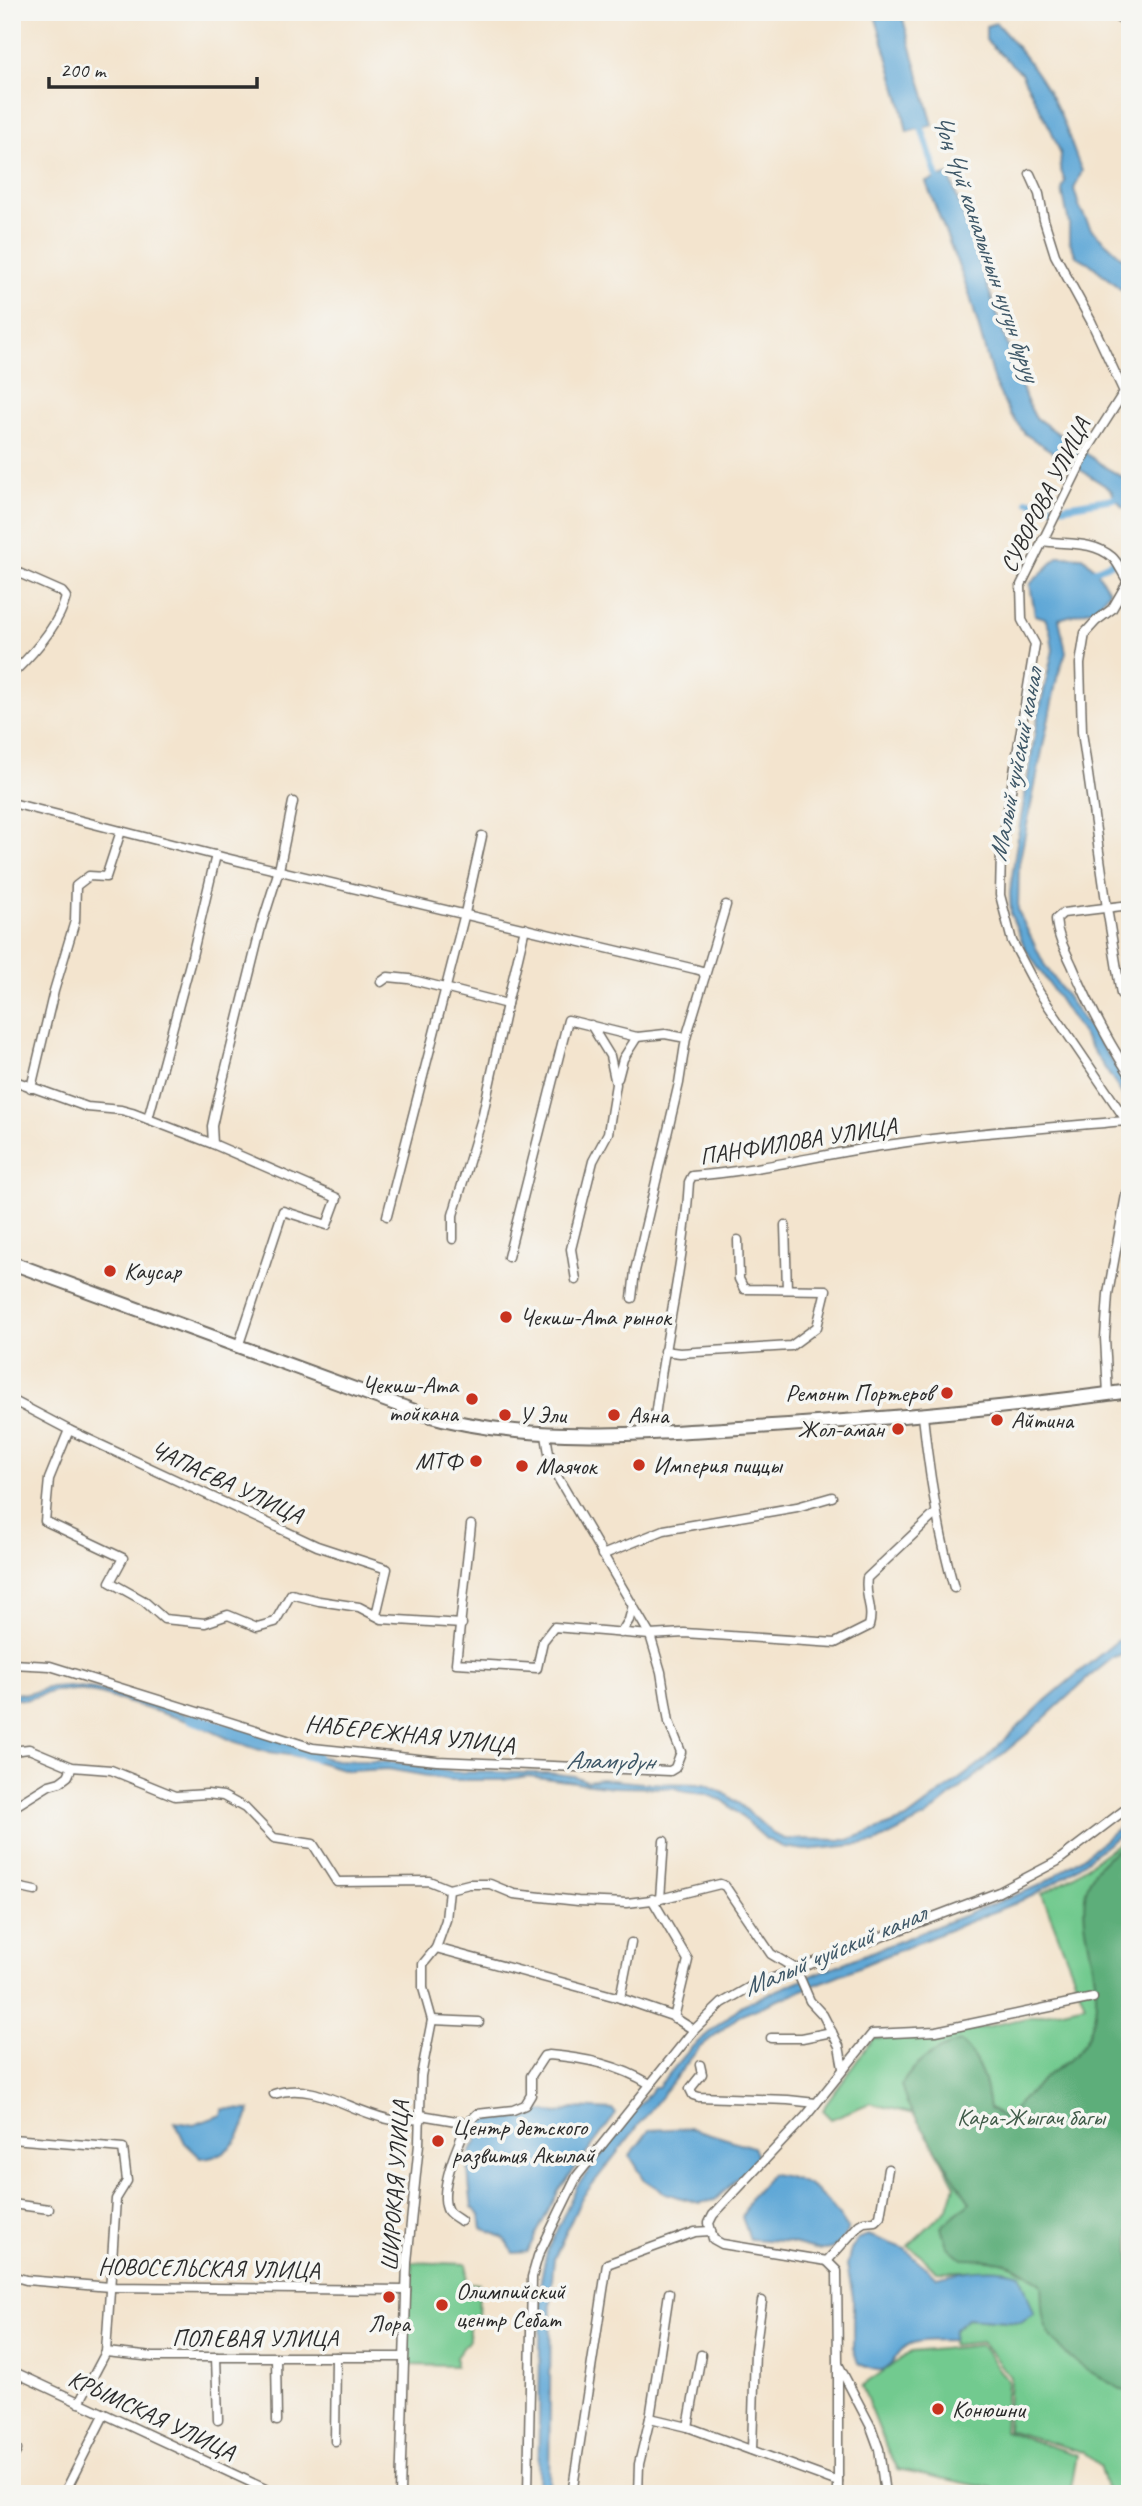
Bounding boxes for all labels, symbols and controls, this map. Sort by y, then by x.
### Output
scale bar [49,46,257,90]
text: 200 m [60,57,107,83]
water label: Чоң Чүй каналынын нугун буруу [925,109,1049,389]
street label: СУВОРОВА УЛИЦА [993,412,1097,577]
water label: Малый чуйский канал [981,662,1051,864]
street label: ПАНФИЛОВА УЛИЦА [697,1110,899,1171]
place label: Каусар [124,1256,183,1286]
marker: Каусар [102,1263,118,1279]
place label: Чекиш-Ата рынок [520,1302,673,1332]
marker: Чекиш-Ата рынок [498,1309,514,1325]
place label: Чекиш-Ата тойкана [362,1370,460,1428]
place label: Ремонт Портеров [785,1378,939,1408]
marker: Ремонт Портеров [939,1385,955,1401]
marker: Чекиш-Ата тойкана [464,1391,480,1407]
place label: У Эли [519,1400,568,1430]
place label: Аяна [628,1400,670,1430]
place label: Айтина [1011,1405,1075,1435]
marker: У Эли [497,1407,513,1423]
marker: Аяна [606,1407,622,1423]
marker: Айтина [989,1412,1005,1428]
place label: Жол-аман [798,1414,885,1444]
marker: Жол-аман [890,1421,906,1437]
street label: ЧАПАЕВА УЛИЦА [146,1434,309,1531]
place label: МТФ [415,1446,464,1476]
place label: Империя пиццы [653,1450,784,1480]
place label: Маячок [536,1451,599,1481]
marker: МТФ [468,1453,484,1469]
marker: Империя пиццы [631,1457,647,1473]
marker: Маячок [514,1458,530,1474]
street label: НАБЕРЕЖНАЯ УЛИЦА [304,1708,517,1760]
water label: Аламүдүн [566,1743,659,1778]
water label: Малый чуйский канал [738,1895,934,2004]
street label: ШИРОКАЯ УЛИЦА [374,2099,416,2272]
park label: Кара-Жыгач багы [957,2102,1107,2132]
place label: Центр детского развития Акылай [452,2112,596,2170]
marker: Центр детского развития Акылай [430,2133,446,2149]
street label: НОВОСЕЛЬСКАЯ УЛИЦА [98,2251,321,2285]
place label: Олимпийский центр Себат [456,2276,567,2334]
marker: Лора [381,2289,397,2305]
marker: Олимпийский центр Себат [434,2297,450,2313]
place label: Лора [368,2308,411,2338]
street label: ПОЛЕВАЯ УЛИЦА [172,2323,339,2353]
street label: КРЫМСКАЯ УЛИЦА [64,2363,241,2467]
place label: Конюшни [952,2394,1027,2424]
marker: Конюшни [930,2401,946,2417]

